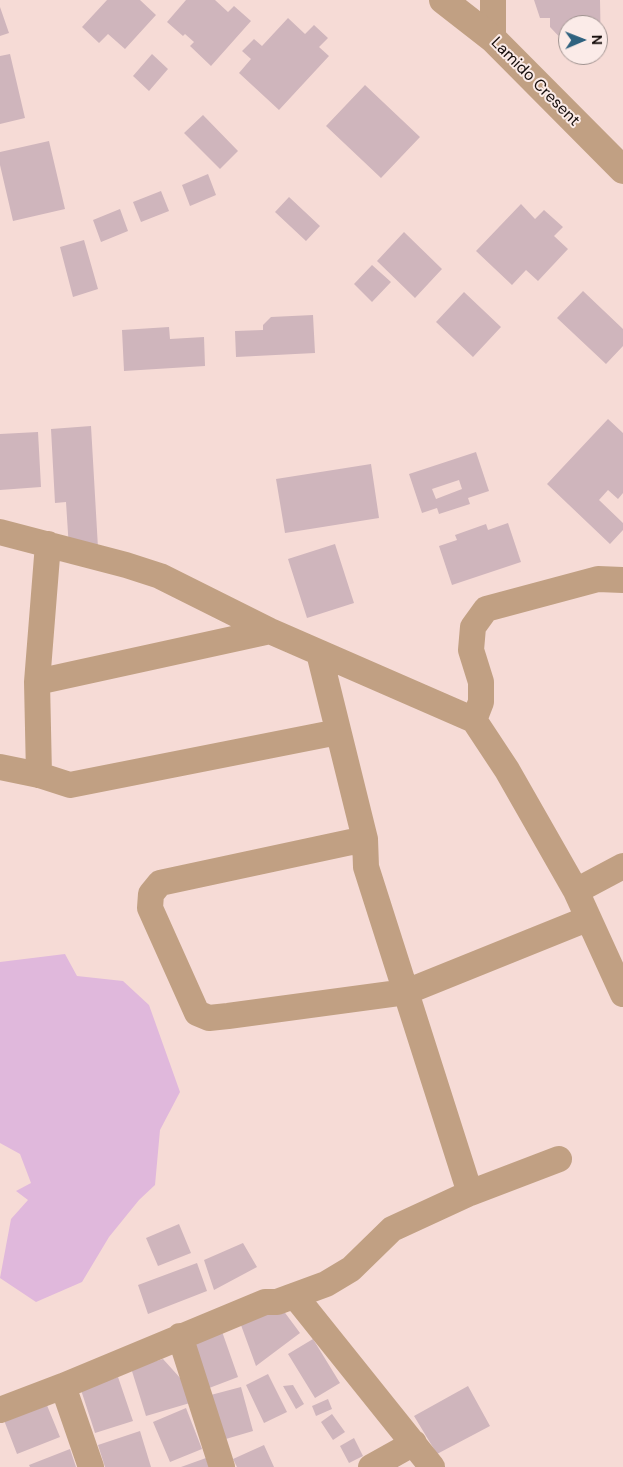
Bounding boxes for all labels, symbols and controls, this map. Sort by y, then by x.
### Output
north arrow [558,15,608,65]
street label: Lamido Cresent [487,34,583,130]
text: N [588,34,606,45]

